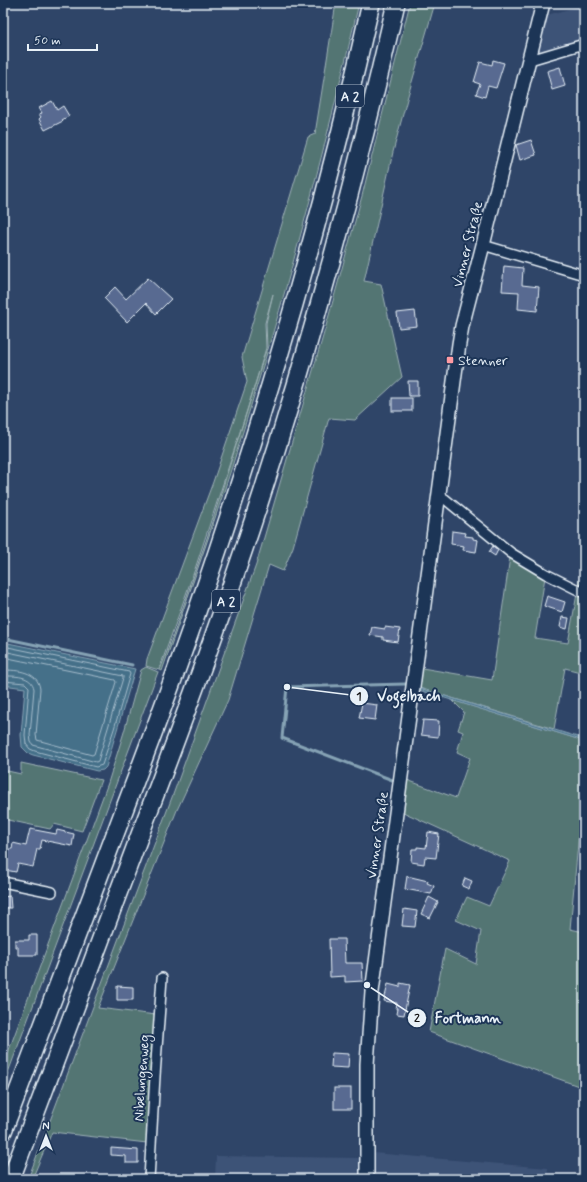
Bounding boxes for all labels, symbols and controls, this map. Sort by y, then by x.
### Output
scale bar [28,26,97,52]
text: 50 m [34,33,61,49]
road number: A 2 [336,85,364,107]
street label: Vinner Straße [449,199,487,289]
place label: Stenner [458,352,508,370]
marker: Stenner [445,355,455,365]
road number: A 2 [212,590,240,612]
callout: Vogelbach [349,682,449,709]
text: Vogelbach [377,687,441,709]
text: 1 [356,689,362,705]
street label: Vinner Straße [363,790,393,880]
callout: Fortmann [407,1004,510,1031]
text: Fortmann [435,1009,502,1029]
text: 2 [414,1011,420,1027]
street label: Nibelungenweg [130,1034,155,1122]
north arrow [26,1116,66,1156]
text: N [42,1120,50,1134]

